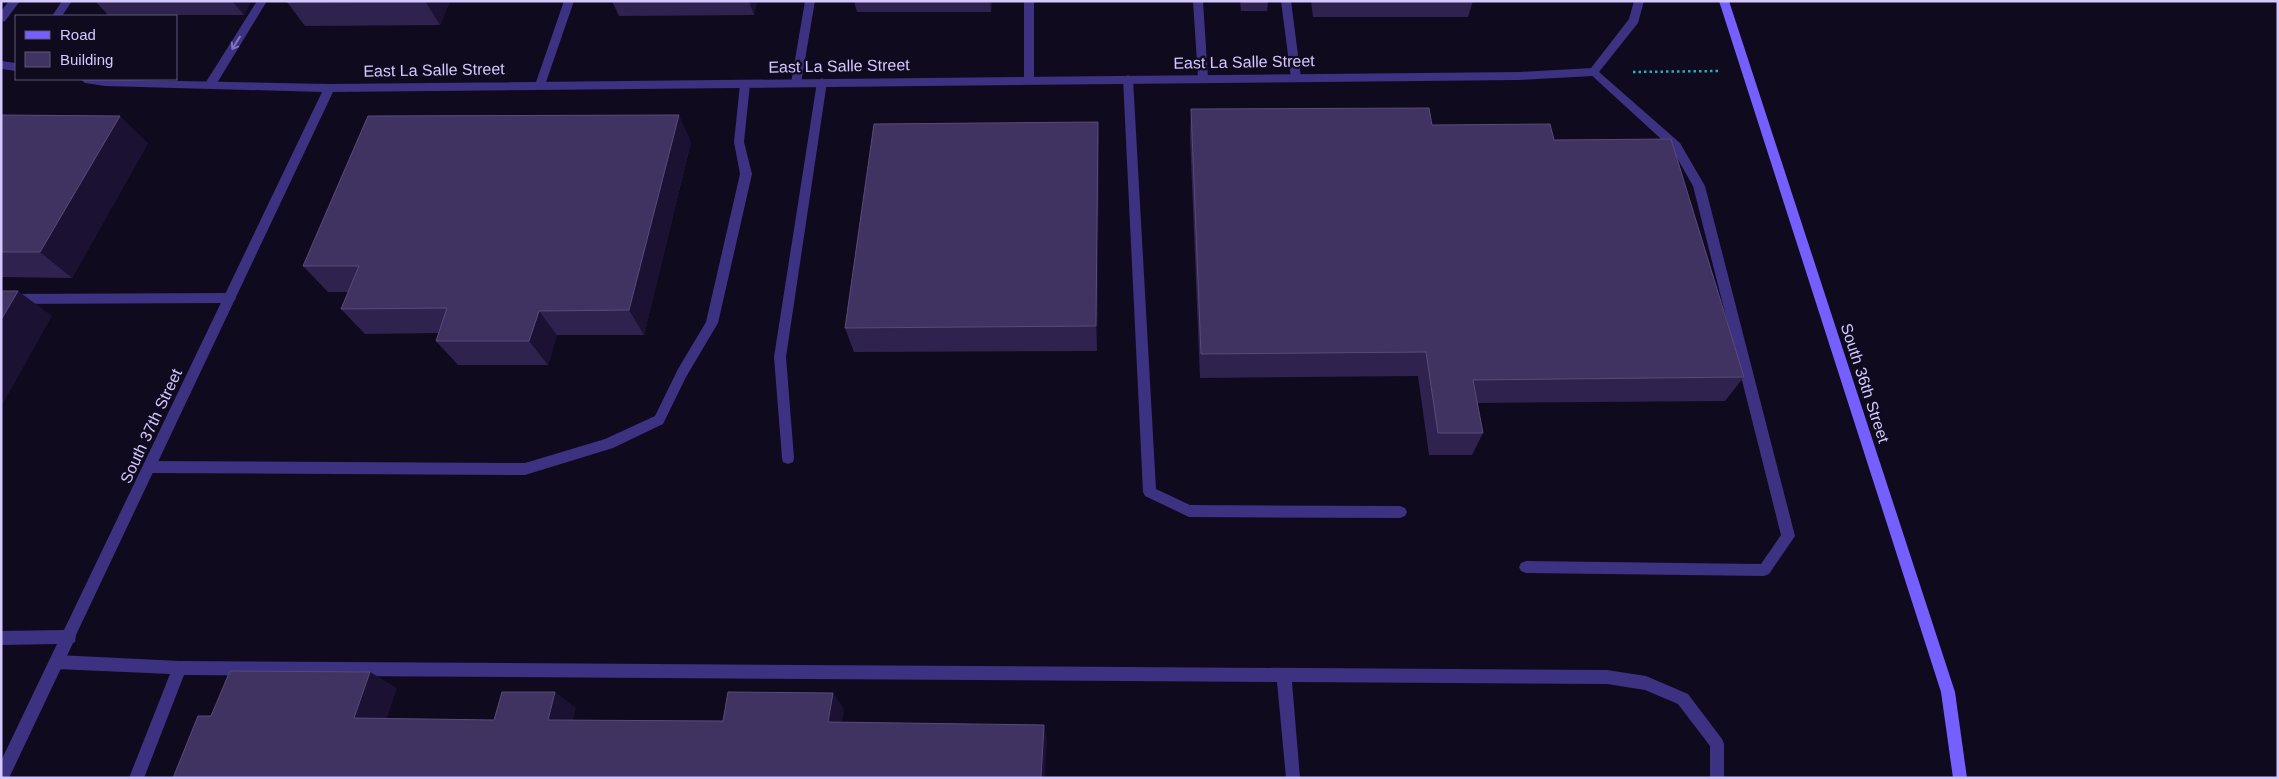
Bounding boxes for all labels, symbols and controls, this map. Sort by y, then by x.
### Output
legend [15,15,178,80]
text: Road [60,26,96,43]
one-way arrow [231,35,241,49]
text: Building [60,51,113,68]
street label: East La Salle Street [1173,52,1315,72]
street label: East La Salle Street [768,56,910,76]
street label: East La Salle Street [363,60,505,80]
street label: South 36th Street [1838,321,1892,445]
street label: South 37th Street [117,365,185,486]

